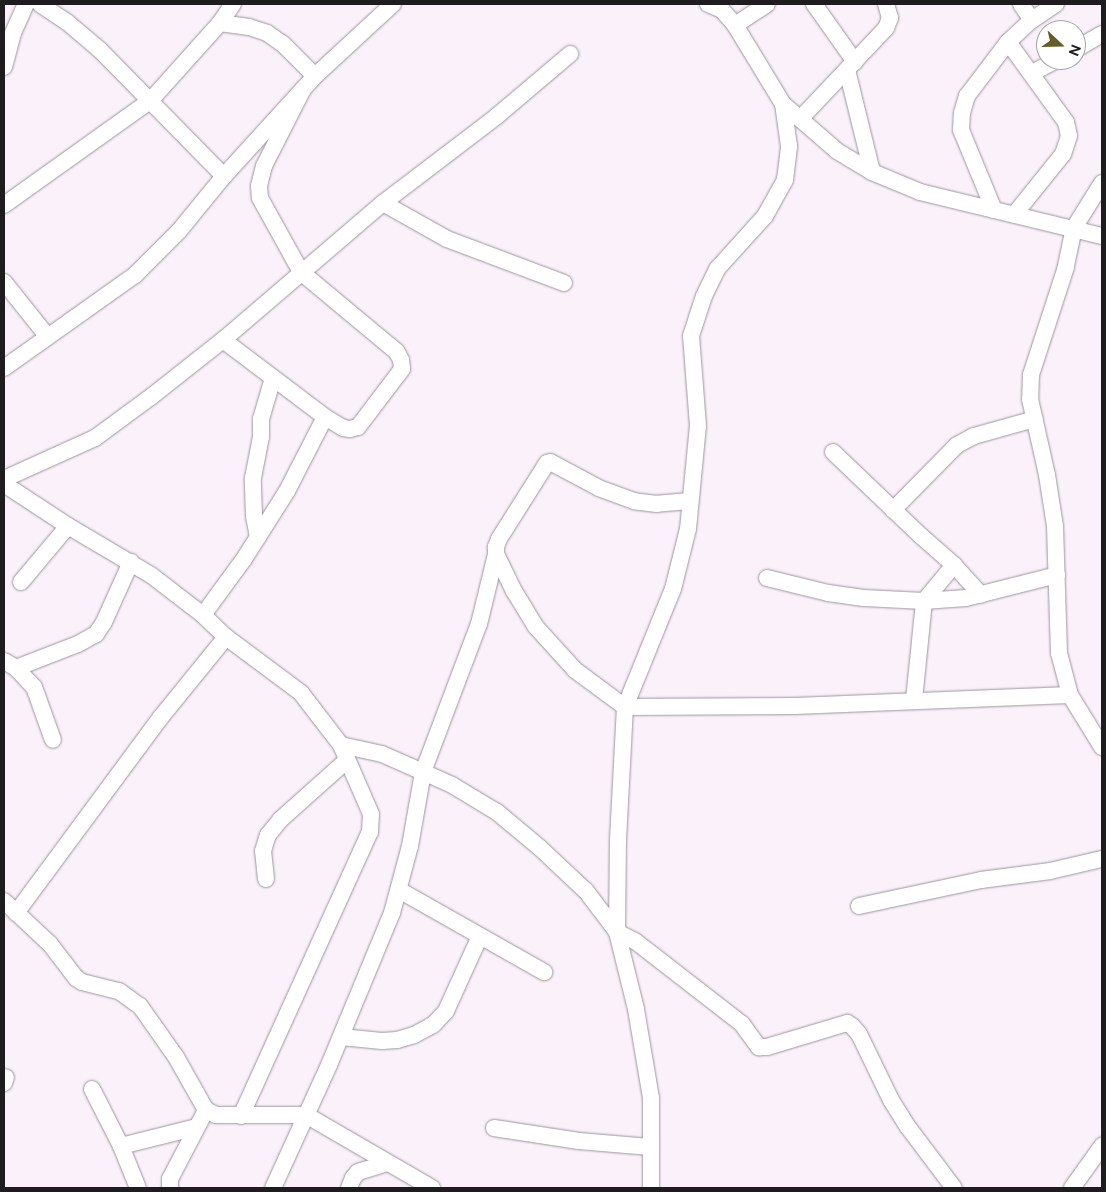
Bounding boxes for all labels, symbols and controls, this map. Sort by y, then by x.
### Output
north arrow [1036,20,1086,70]
text: N [1065,42,1084,58]

